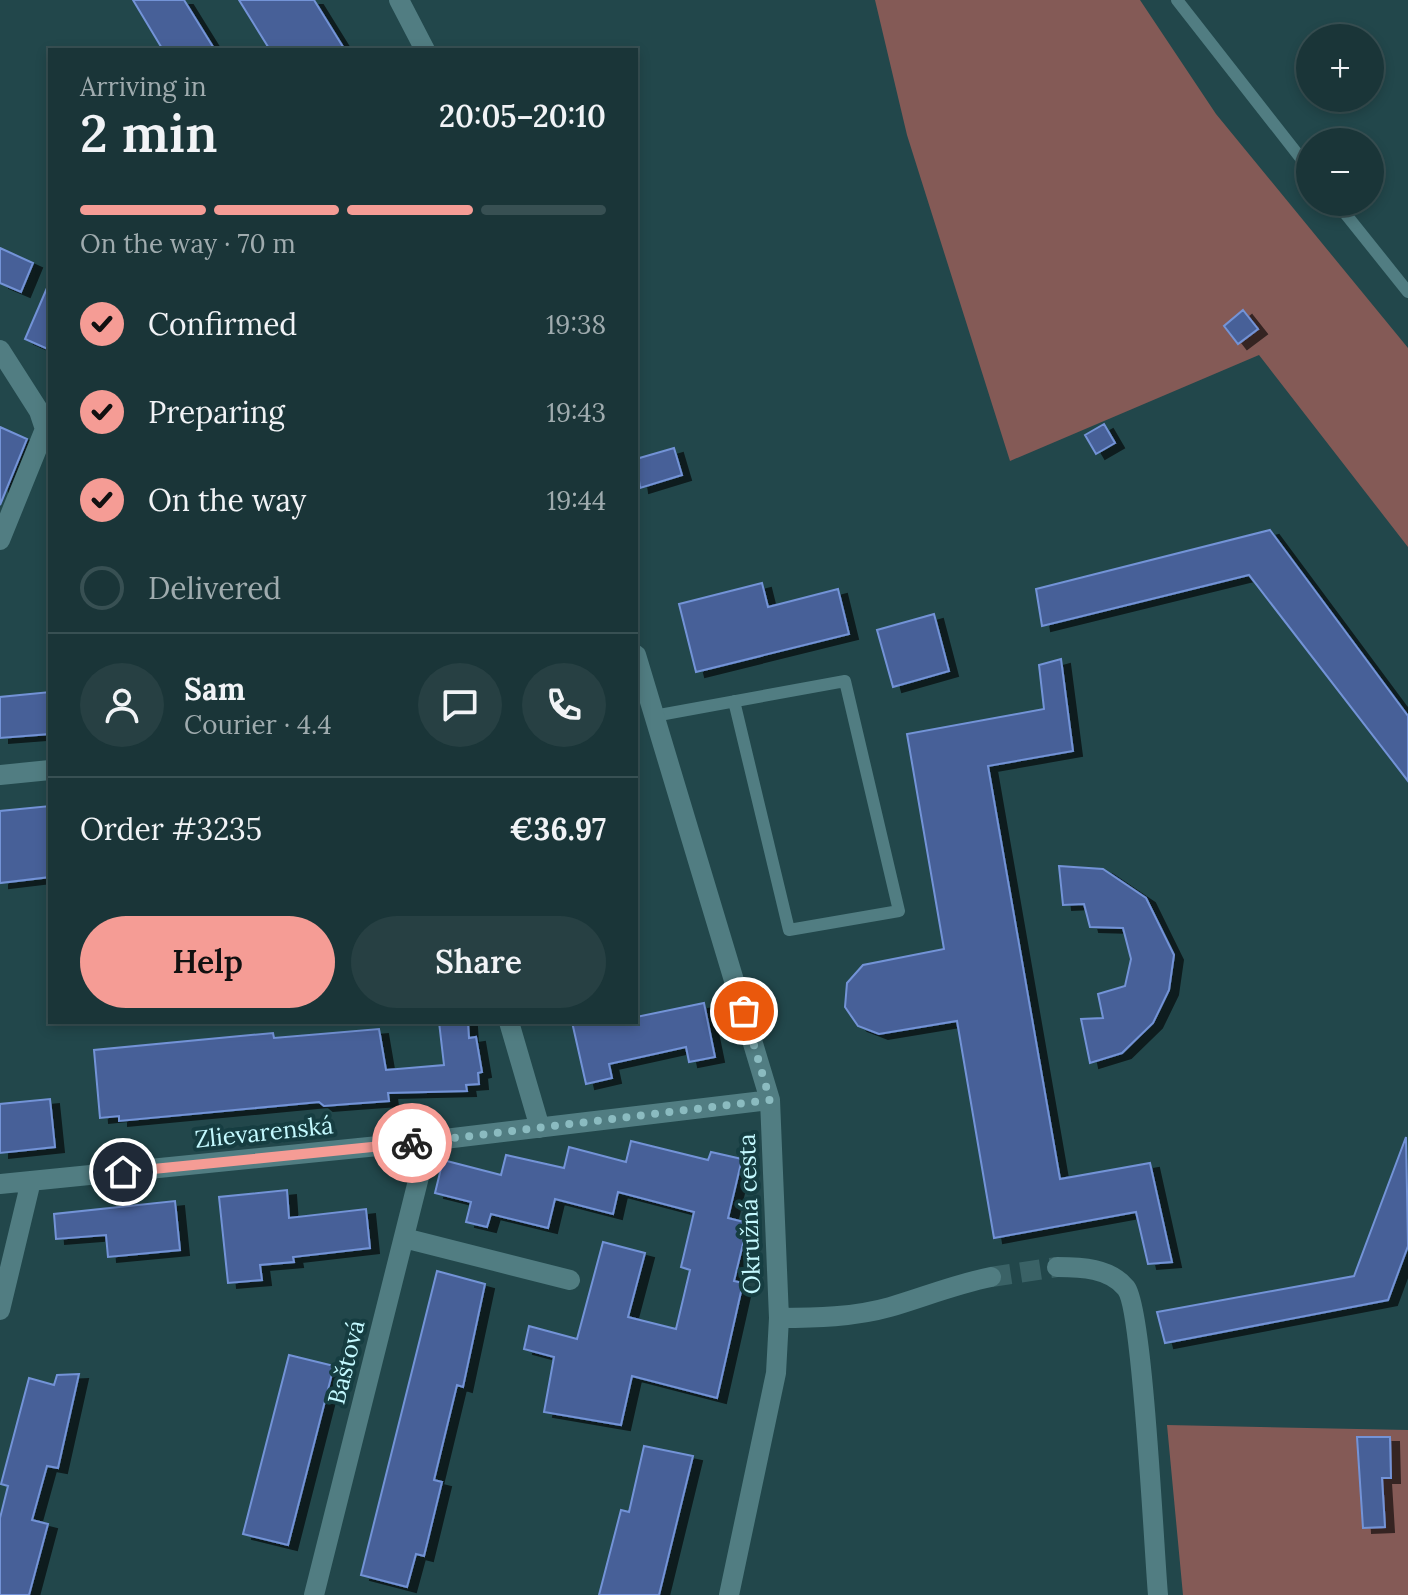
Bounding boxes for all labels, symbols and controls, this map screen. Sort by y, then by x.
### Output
map controls [1296,24,1384,216]
button: + [1296,24,1384,112]
text: Arriving in [80,70,207,103]
text: 20:05–20:10 [439,97,606,135]
text: 2 min [80,100,218,166]
button: − [1296,128,1384,216]
text: On the way · 70 m [80,227,296,260]
icon: check [80,302,124,346]
text: Confirmed [148,305,297,343]
text: 19:38 [546,308,606,341]
icon: check [80,390,124,434]
text: Preparing [148,393,285,431]
text: 19:43 [546,396,606,429]
icon: check [80,478,124,522]
text: On the way [148,481,306,519]
text: 19:44 [547,484,606,517]
text: Delivered [148,569,281,607]
button: person [80,663,164,747]
button: chat [418,663,502,747]
button: phone [522,663,606,747]
text: Sam [184,670,245,708]
text: Courier · 4.4 [184,708,332,741]
text: Order #3235 [80,810,262,848]
text: €36.97 [509,810,606,848]
button: Help [80,916,335,1008]
button: Share [351,916,606,1008]
pin [710,977,778,1045]
icon: bag [722,989,766,1033]
courier [372,1103,452,1183]
street label: Zlievarenská [193,1109,335,1155]
icon: bike [390,1121,434,1165]
street label: Okružná cesta [731,1133,767,1295]
pin [89,1138,157,1206]
icon: home [101,1150,145,1194]
street label: Baštová [321,1317,371,1407]

